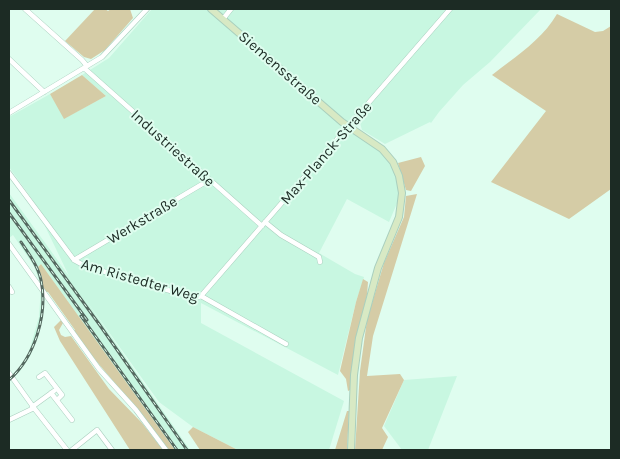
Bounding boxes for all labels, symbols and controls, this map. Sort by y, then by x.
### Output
street label: Siemensstraße [235,27,325,109]
street label: Max-Planck-Straße [276,98,376,208]
street label: Industriestraße [127,106,219,190]
street label: Werkstraße [104,192,180,248]
street label: Am Ristedter Weg [79,255,201,306]

